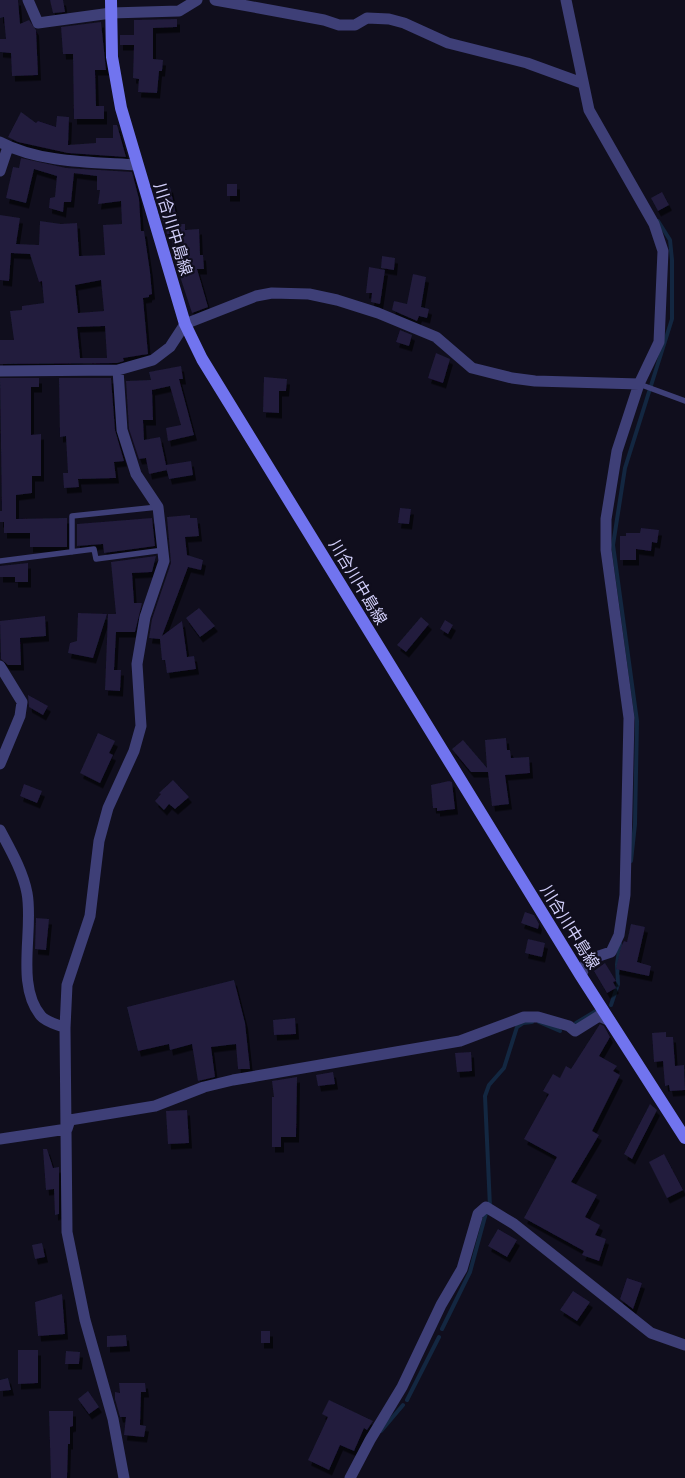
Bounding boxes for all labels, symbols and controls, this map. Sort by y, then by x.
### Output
street label: 川合川中島線 [151,181,195,277]
street label: 川合川中島線 [326,536,390,628]
street label: 川合川中島線 [537,882,603,972]

